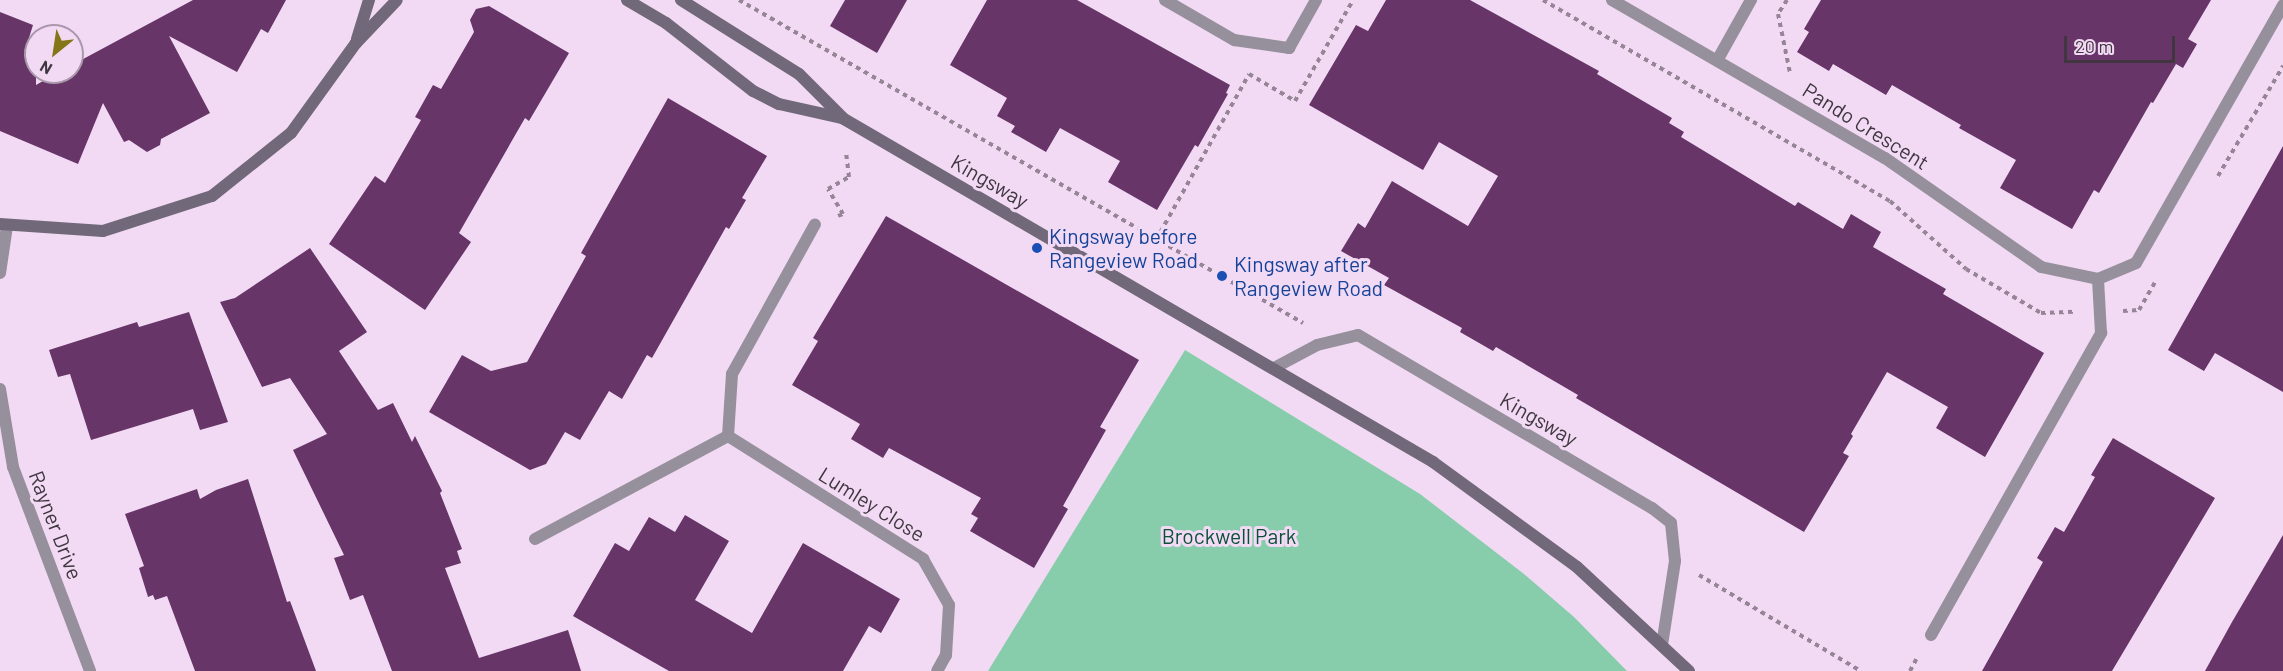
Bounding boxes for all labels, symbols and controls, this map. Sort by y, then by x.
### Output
north arrow [24,24,84,84]
scale bar [2067,24,2178,62]
text: 20 m [2075,35,2113,57]
text: N [36,57,55,79]
street label: Pando Crescent [1798,77,1934,175]
street label: Kingsway [947,149,1033,213]
place label: Kingsway before Rangeview Road [1049,223,1198,273]
marker: Kingsway before Rangeview Road [1030,241,1044,255]
place label: Kingsway after Rangeview Road [1234,251,1383,301]
marker: Kingsway after Rangeview Road [1215,269,1229,283]
street label: Kingsway [1496,387,1582,451]
street label: Lumley Close [814,461,930,547]
street label: Rayner Drive [24,467,88,583]
park label: Brockwell Park [1162,523,1296,549]

